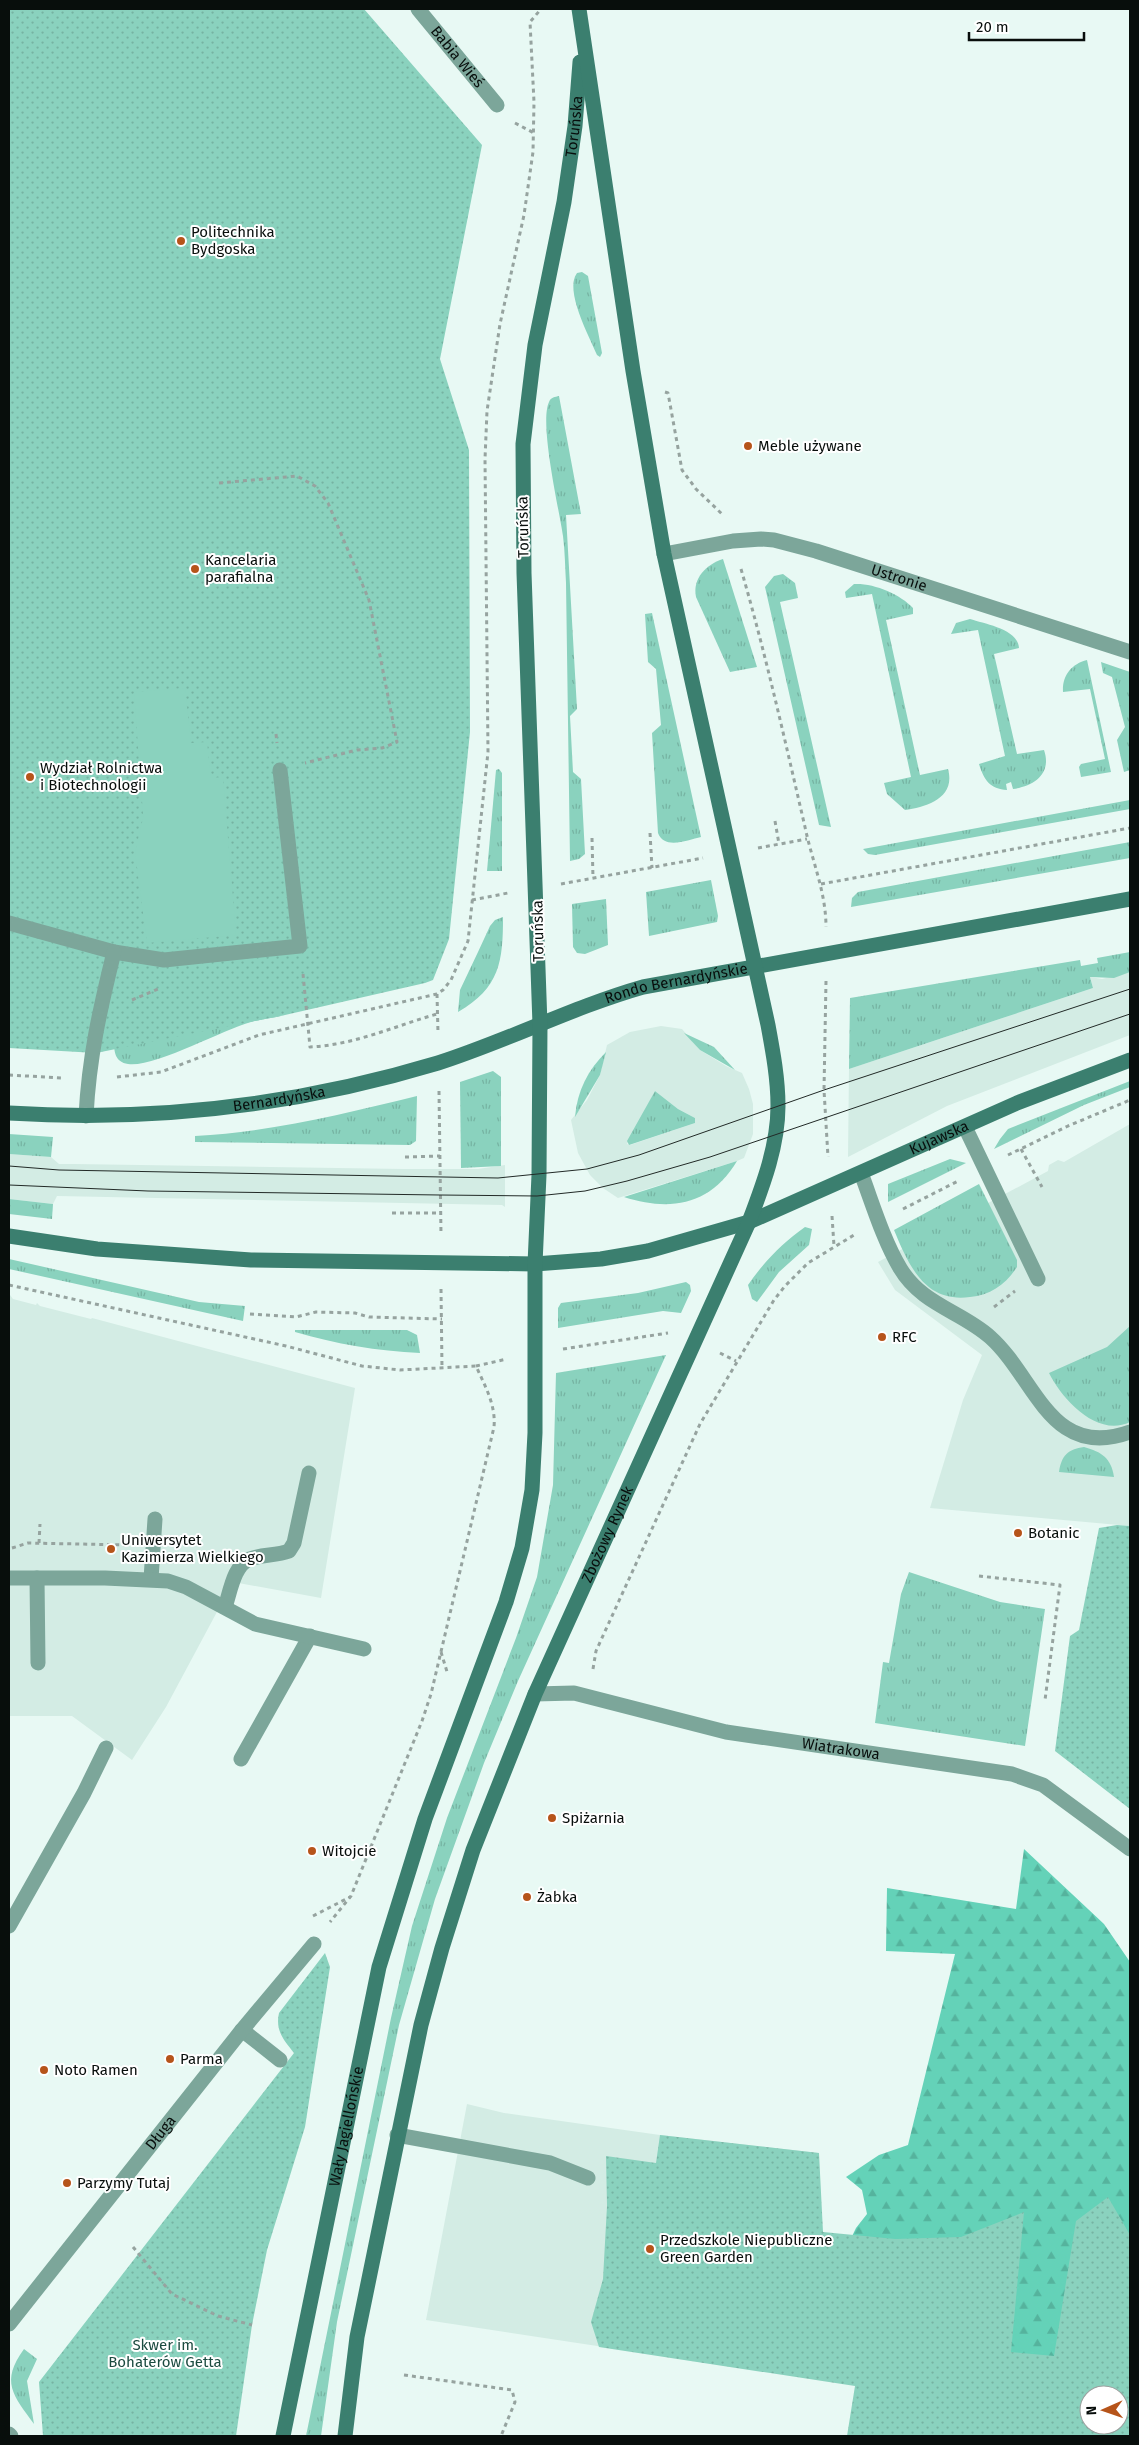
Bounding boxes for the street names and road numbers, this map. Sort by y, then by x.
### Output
street label: Babia Wieś [427,22,488,91]
street label: Toruńska [562,95,586,158]
street label: Toruńska [513,496,533,558]
street label: Ustronie [869,560,929,595]
street label: Toruńska [528,900,548,962]
street label: Rondo Bernardyńskie [602,959,749,1008]
street label: Bernardyńska [232,1083,327,1115]
street label: Kujawska [906,1117,971,1159]
street label: Zbożowy Rynek [578,1483,637,1585]
street label: Wiatrakowa [801,1734,881,1763]
street label: Wały Jagiellońskie [325,2065,367,2188]
street label: Długa [141,2112,180,2154]

